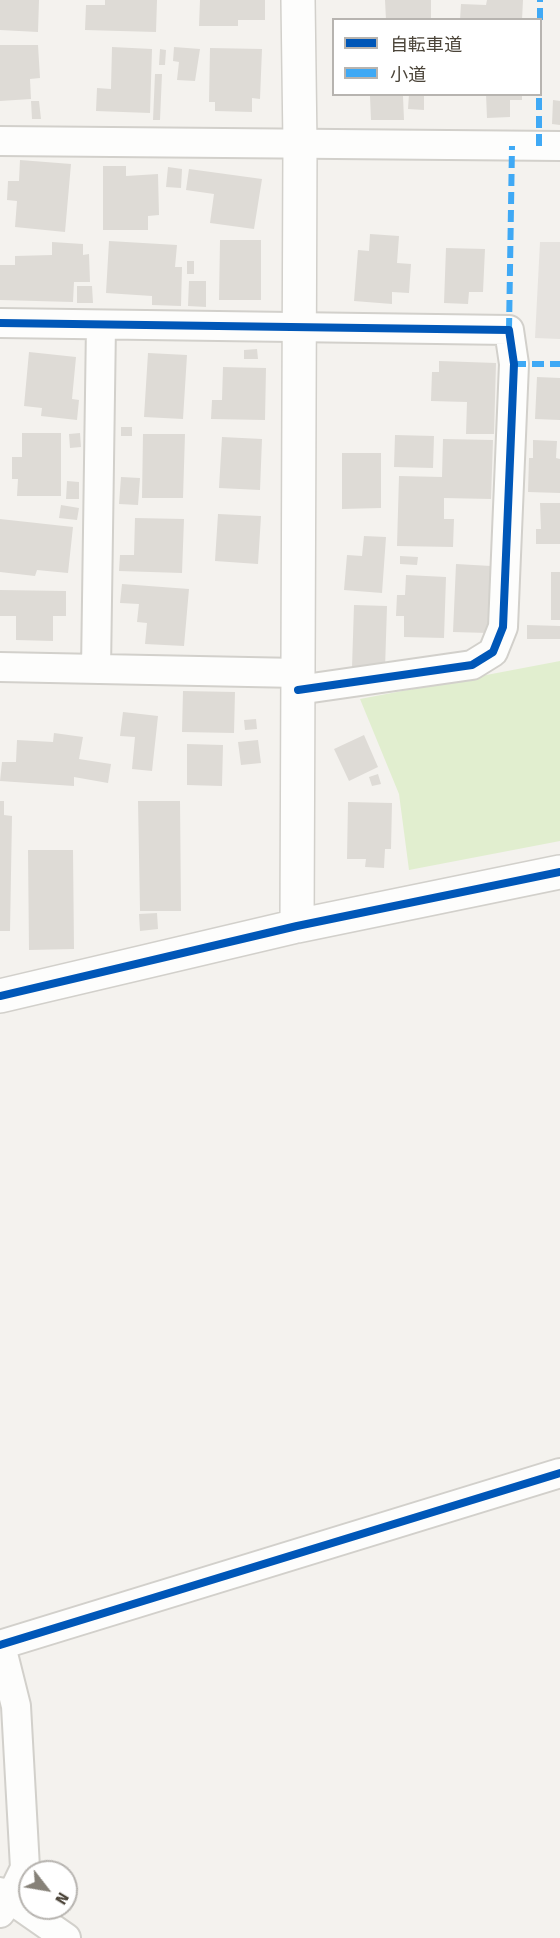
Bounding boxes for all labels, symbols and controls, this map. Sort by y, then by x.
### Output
legend [332,18,542,96]
text: 自転車道 [390,34,462,56]
text: 小道 [390,64,426,86]
north arrow [18,1860,78,1920]
text: N [51,1889,73,1908]

